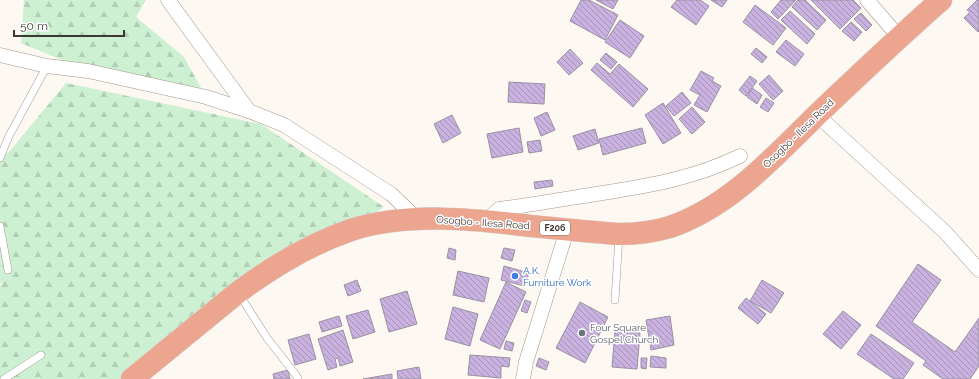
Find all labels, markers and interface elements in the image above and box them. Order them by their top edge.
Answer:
scale bar [14,12,124,38]
text: 50 m [20,19,48,33]
street label: Osogbo - Ilesa Road [761,97,836,170]
street label: Osogbo - Ilesa Road [436,214,530,231]
road number: F206 [540,221,570,235]
place label: A.K. Furniture Work [523,265,592,288]
marker: A.K. Furniture Work [510,271,520,281]
place label: Four Square Gospel Church [590,322,658,345]
marker: Four Square Gospel Church [577,328,587,338]

